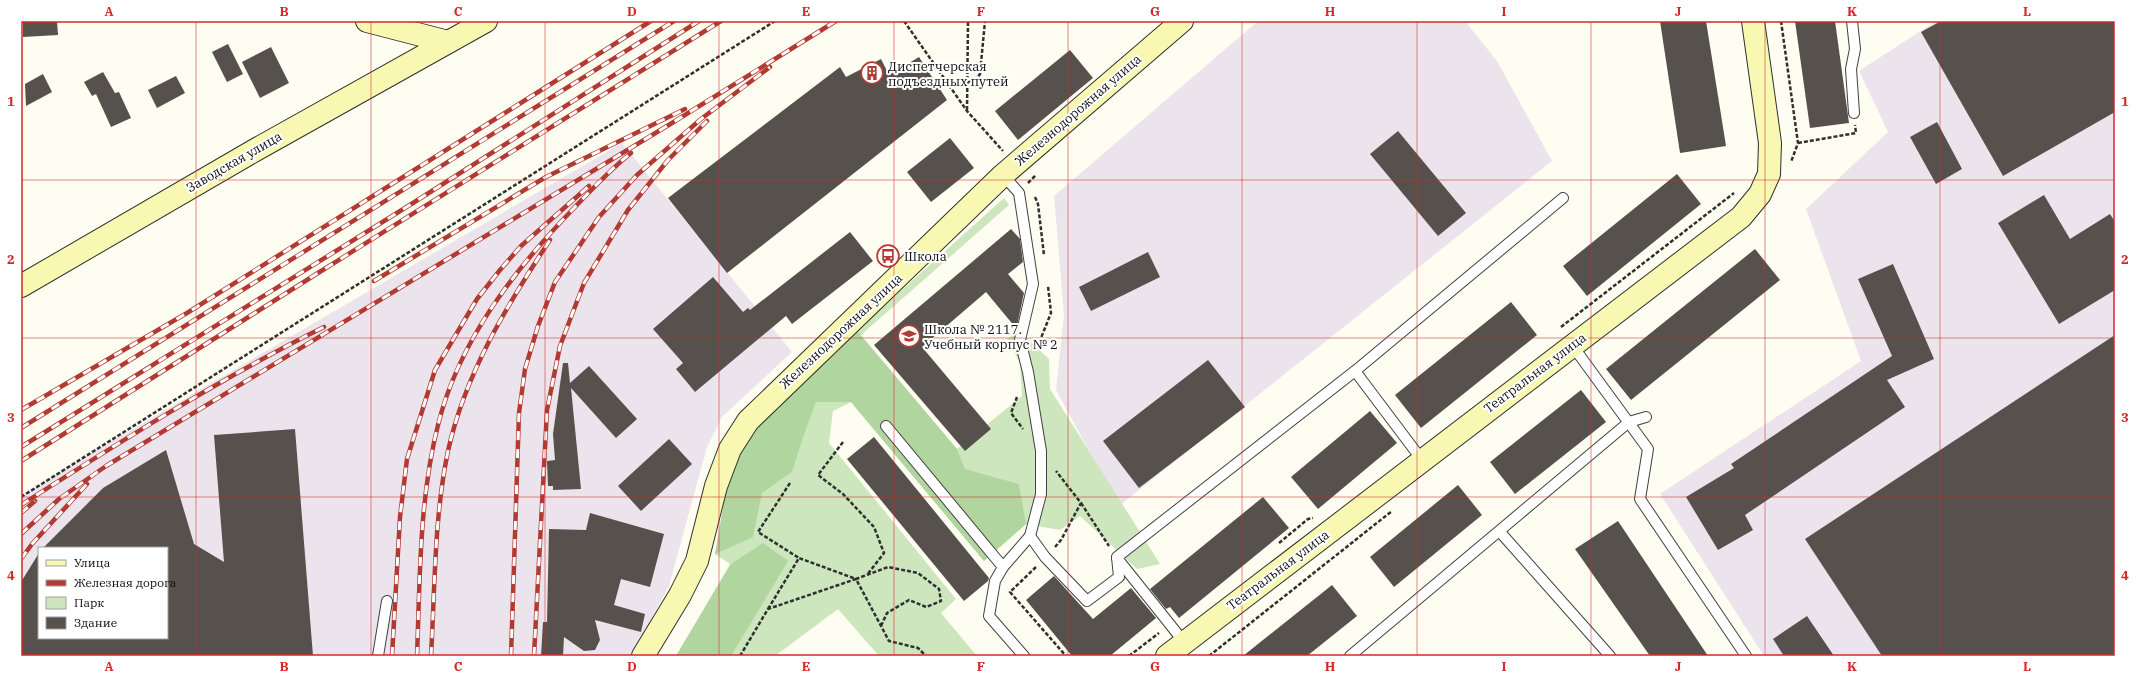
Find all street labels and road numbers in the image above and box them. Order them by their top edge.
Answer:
street label: Железнодорожная улица [1011,50,1145,170]
street label: Заводская улица [183,128,285,196]
street label: Железнодорожная улица [776,270,906,392]
street label: Театральная улица [1480,329,1590,417]
street label: Театральная улица [1223,526,1333,614]

